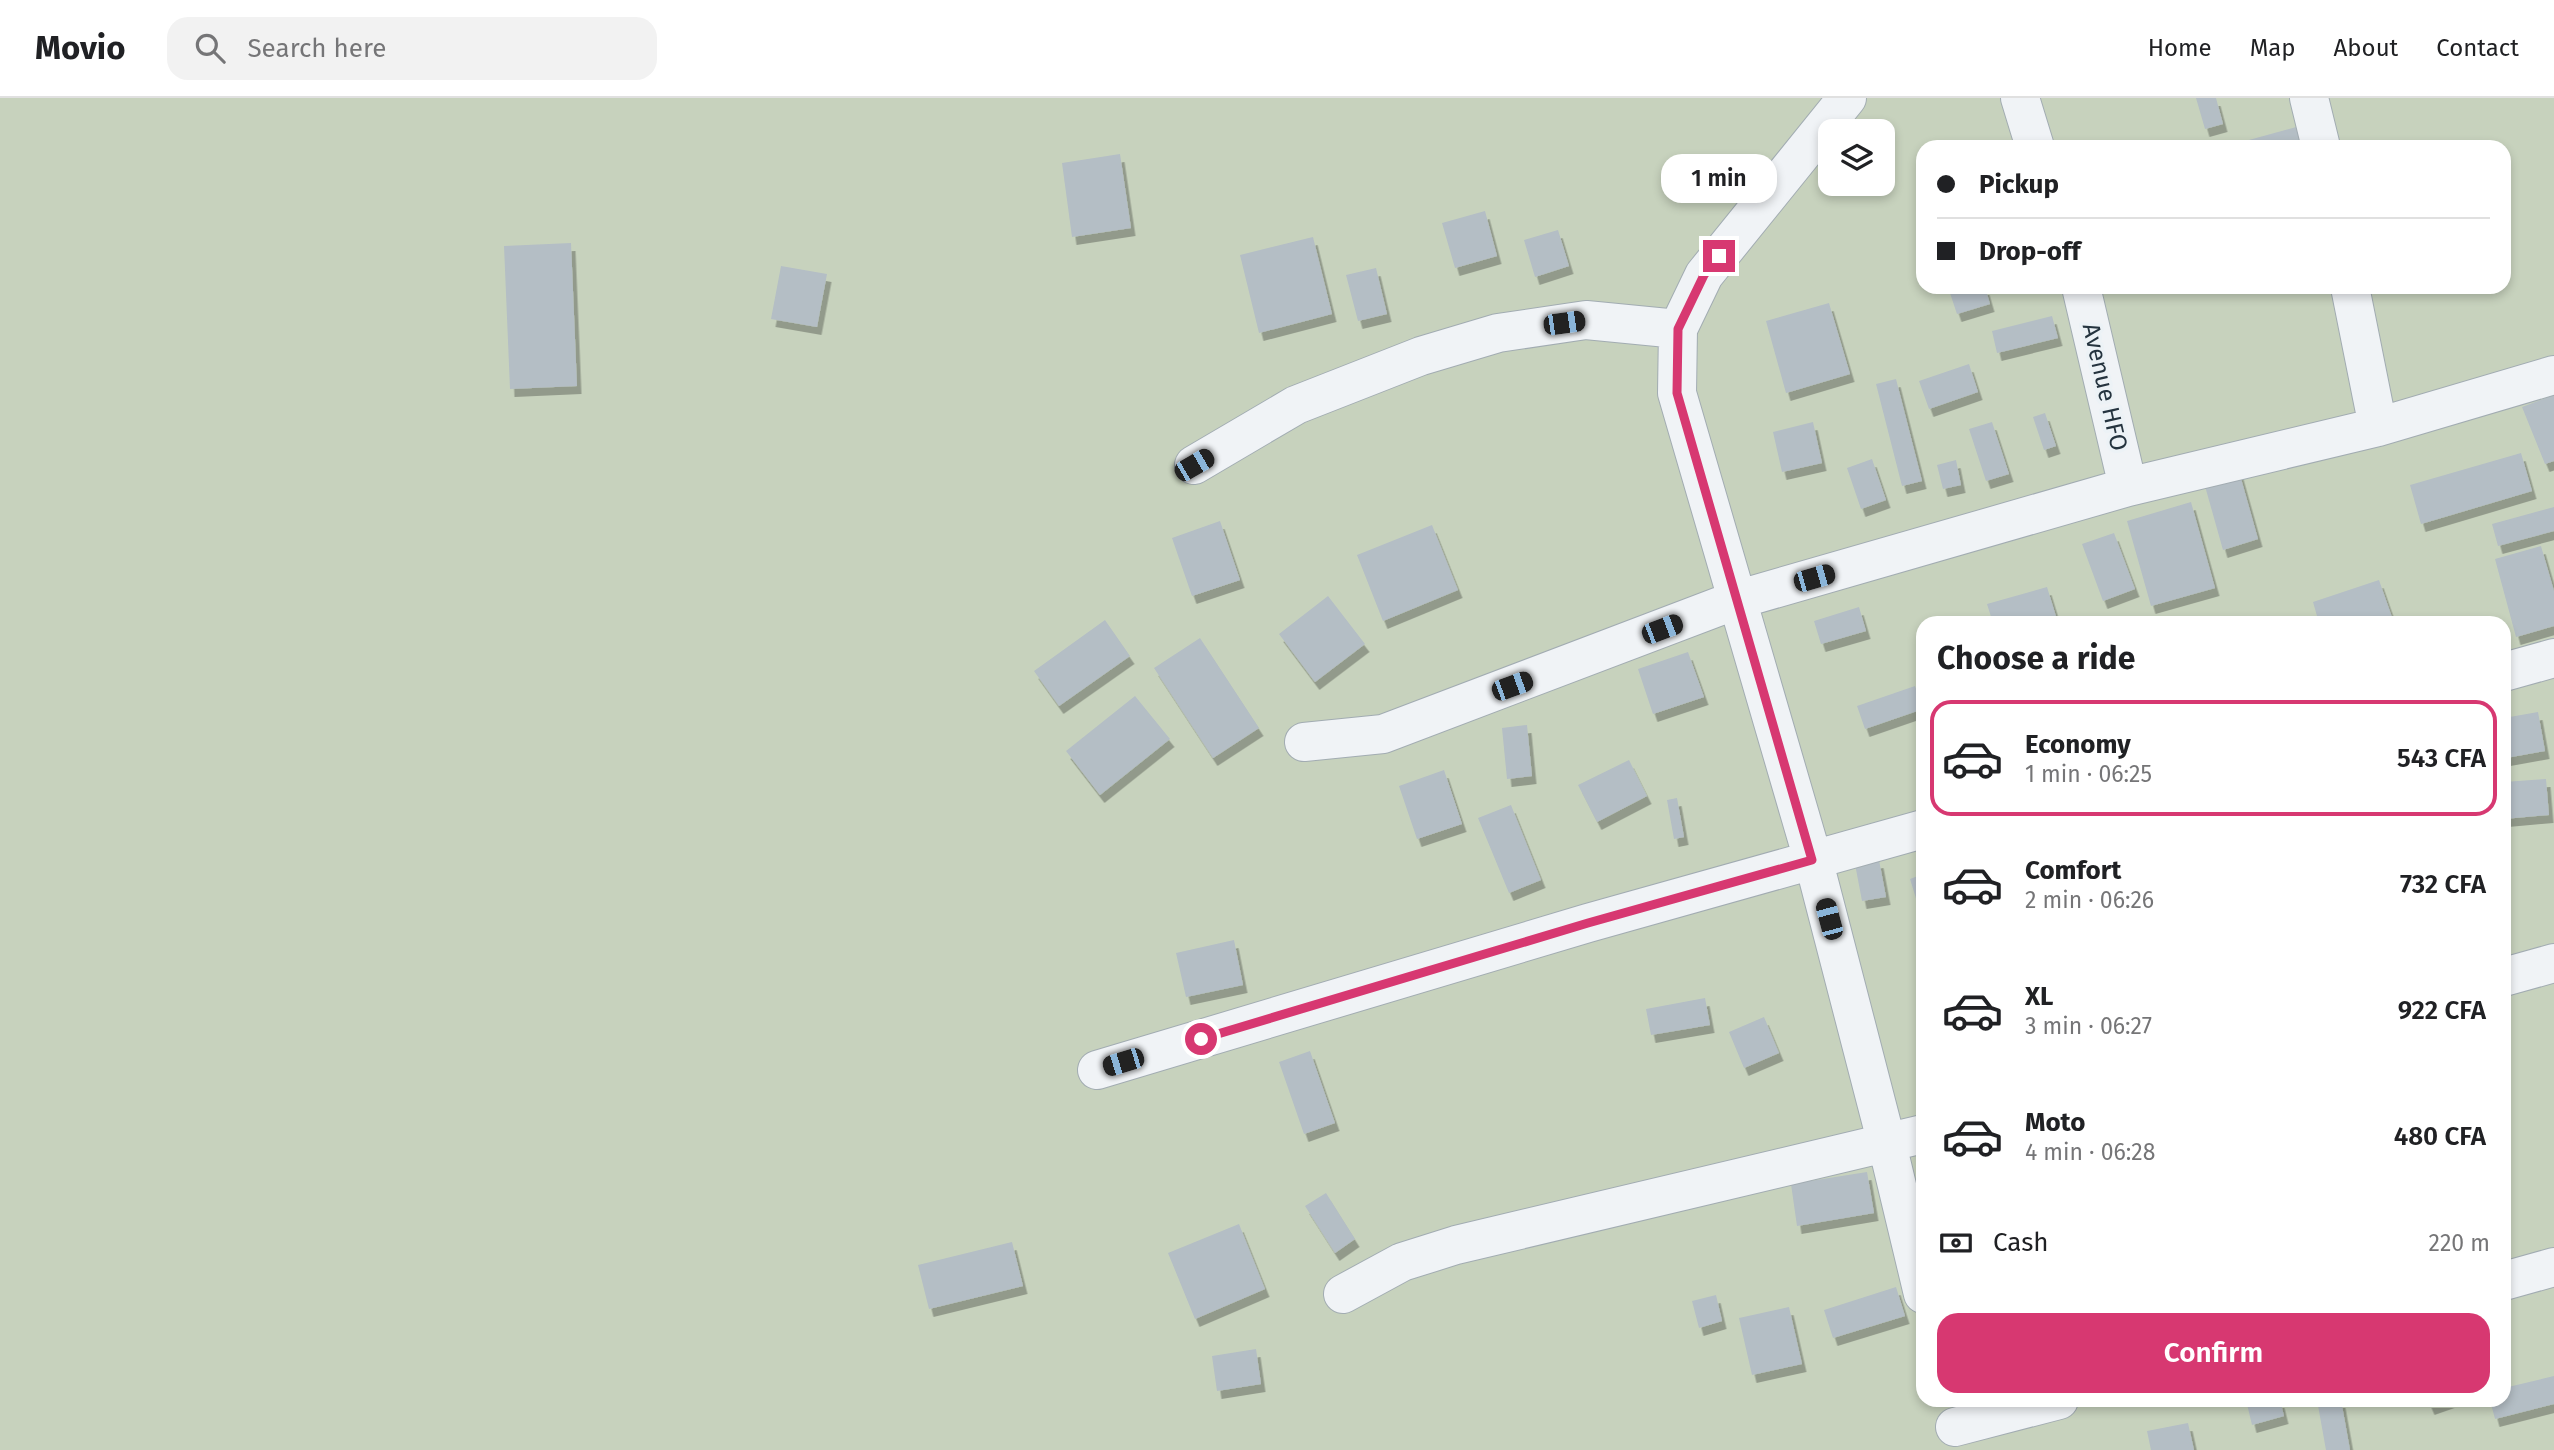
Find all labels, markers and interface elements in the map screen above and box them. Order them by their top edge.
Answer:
search box [167,17,657,80]
text: Movio [35,28,125,68]
icon: search [191,29,229,67]
text: Search here [247,33,386,64]
text: Home [2148,34,2212,62]
text: Map [2250,34,2296,62]
text: About [2334,34,2398,62]
text: Contact [2436,34,2519,62]
map controls [1818,119,1895,196]
button: layers [1818,119,1895,196]
callout: 1 min [1661,155,1777,204]
text: 1 min [1691,164,1747,192]
text: Pickup [1979,169,2059,200]
text: Drop-off [1979,236,2081,267]
route end [1703,240,1735,272]
car [1542,310,1587,336]
street label: Avenue HFO [2077,320,2133,454]
car [1171,445,1218,485]
car [1791,562,1838,594]
car [1639,612,1686,646]
text: Choose a ride [1937,639,2135,677]
car [1489,669,1536,703]
icon: car [1941,727,2004,790]
text: Economy [2025,729,2131,760]
text: 543 CFA [2397,743,2486,774]
text: 1 min · 06:25 [2025,760,2152,788]
icon: car [1941,853,2004,916]
text: Comfort [2025,855,2121,886]
text: 732 CFA [2400,869,2486,900]
text: 2 min · 06:26 [2025,886,2154,914]
car [1814,896,1845,942]
icon: car [1941,979,2004,1042]
text: XL [2025,981,2053,1012]
text: 922 CFA [2398,995,2486,1026]
text: 3 min · 06:27 [2025,1012,2152,1040]
route start [1185,1023,1217,1055]
car [1100,1046,1147,1078]
icon: car [1941,1105,2004,1168]
text: Moto [2025,1107,2085,1138]
text: 480 CFA [2394,1121,2486,1152]
text: 4 min · 06:28 [2025,1138,2155,1166]
icon: cash [1937,1224,1975,1262]
text: Cash [1993,1227,2049,1258]
text: 220 m [2429,1229,2490,1257]
button: Confirm [1937,1313,2490,1393]

